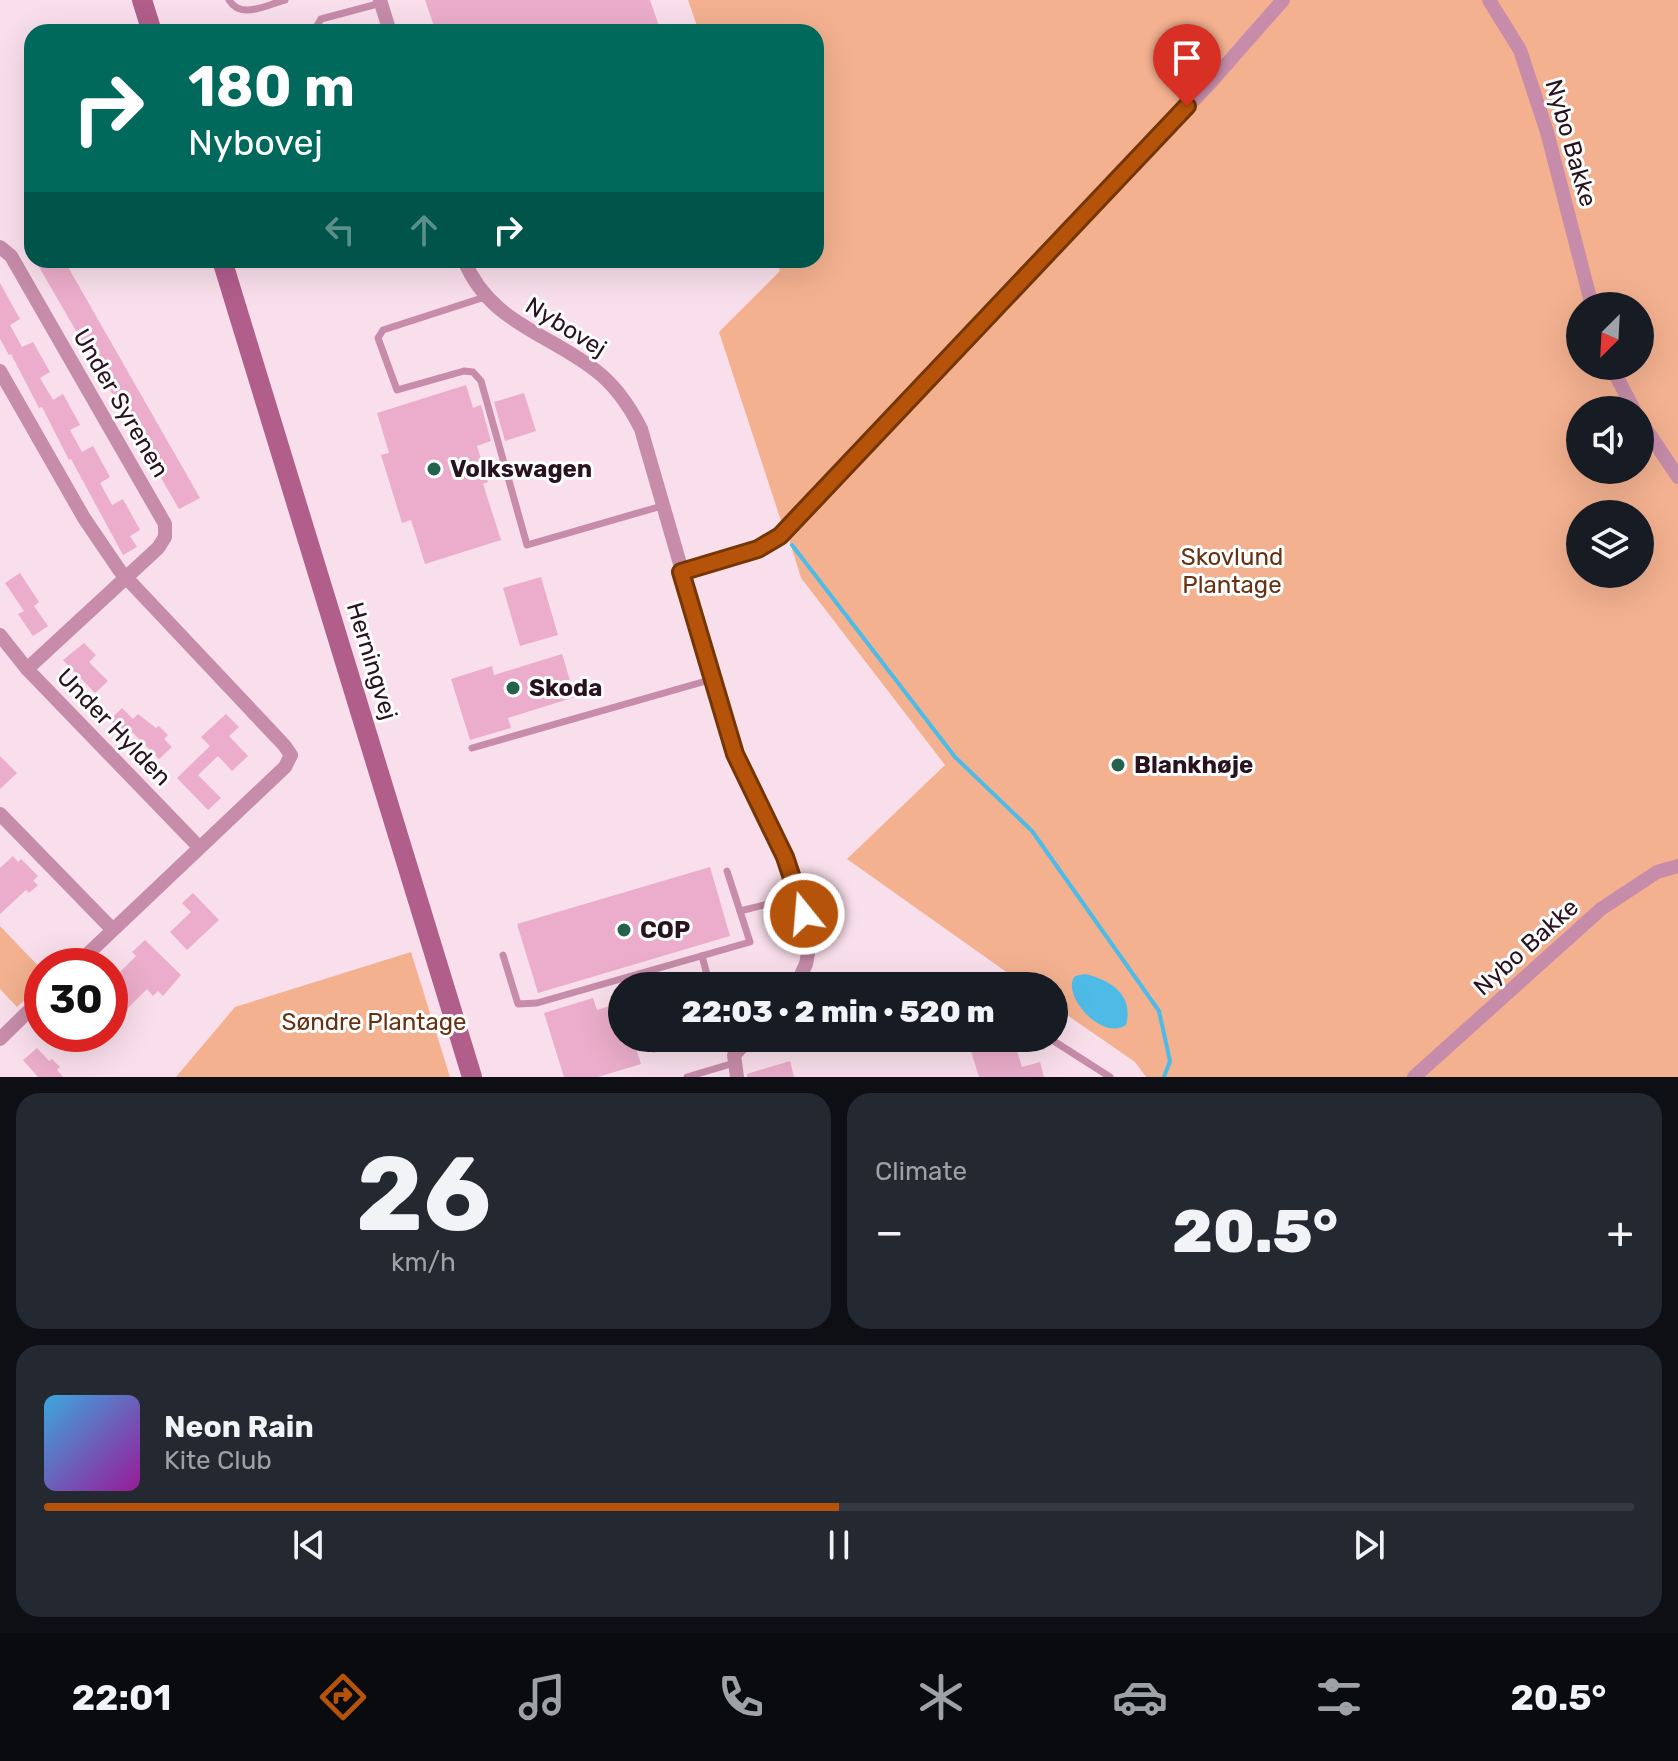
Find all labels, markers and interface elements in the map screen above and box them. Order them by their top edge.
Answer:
pin [1153,24,1221,106]
icon: arrive [1165,36,1209,80]
text: 180 m [188,54,355,120]
icon: right [56,56,160,160]
street label: Nybo Bakke [1540,76,1602,210]
text: Nybovej [188,121,323,164]
icon: left [318,208,362,252]
icon: ahead [402,208,446,252]
icon: right [486,208,530,252]
street label: Nybovej [520,291,612,363]
north arrow [1566,292,1654,380]
map controls [1566,292,1654,588]
street label: Under Syrenen [67,324,175,482]
button: sound [1566,396,1654,484]
place label: Volkswagen [450,455,592,483]
marker: Volkswagen [425,460,443,478]
button: layers [1566,500,1654,588]
park label: Skovlund Plantage [1181,543,1283,599]
street label: Herningvej [341,599,403,723]
street label: Under Hylden [51,663,177,791]
place label: Skoda [529,674,602,702]
marker: Skoda [504,679,522,697]
place label: Blankhøje [1134,751,1253,779]
marker: Blankhøje [1109,756,1127,774]
position arrow [762,872,846,956]
street label: Nybo Bakke [1468,893,1584,1001]
place label: COP [640,916,690,944]
marker: COP [615,921,633,939]
speed limit sign: 30 [24,948,128,1052]
text: 22:03 · 2 min · 520 m [681,994,995,1030]
park label: Søndre Plantage [282,1008,467,1036]
text: 26 [356,1133,491,1256]
text: Climate [875,1156,967,1187]
text: 20.5° [1172,1196,1338,1267]
text: − [875,1206,904,1258]
text: + [1607,1206,1634,1258]
text: km/h [391,1247,456,1278]
text: Neon Rain [164,1409,314,1445]
text: Kite Club [164,1445,272,1476]
icon: previous [287,1523,331,1567]
icon: pause [817,1523,861,1567]
icon: next [1347,1523,1391,1567]
icon: directions [315,1669,371,1725]
icon: music [514,1669,570,1725]
icon: phone [713,1669,769,1725]
icon: climate [913,1669,969,1725]
icon: car [1112,1669,1168,1725]
icon: filters [1311,1669,1367,1725]
text: 22:01 [72,1676,171,1719]
text: 20.5° [1510,1676,1606,1719]

